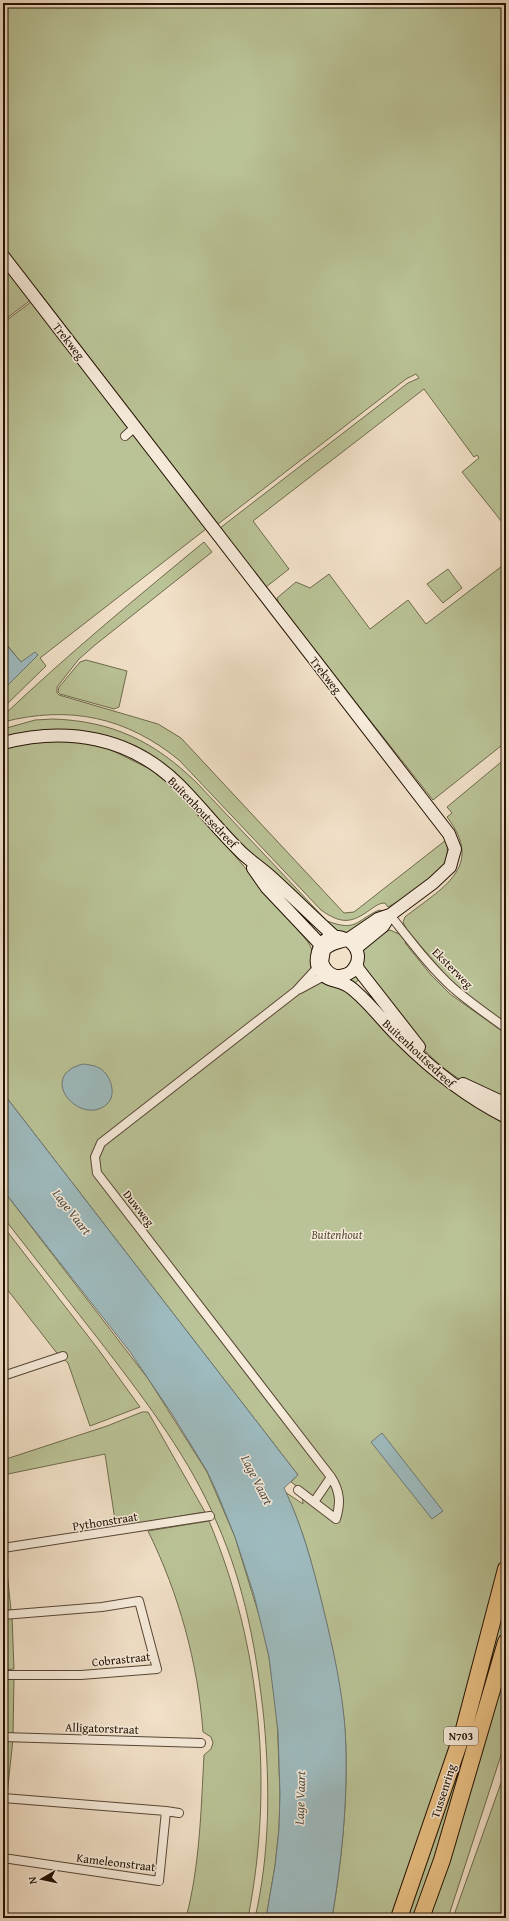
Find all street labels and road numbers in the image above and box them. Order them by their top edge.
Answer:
street label: Trekweg [49,319,89,363]
street label: Trekweg [306,653,346,697]
street label: Buitenhoutsedreef [164,772,242,852]
street label: Eksterweg [429,944,477,992]
street label: Buitenhoutsedreef [379,1015,460,1092]
street label: Duwweg [119,1186,159,1230]
street label: Pythonstraat [71,1507,140,1535]
street label: Cobrastraat [91,1647,152,1671]
street label: Alligatorstraat [65,1718,140,1738]
road number: N703 [444,1727,478,1745]
street label: Tussenring [426,1762,460,1820]
street label: Kameleonstraat [76,1849,157,1875]

